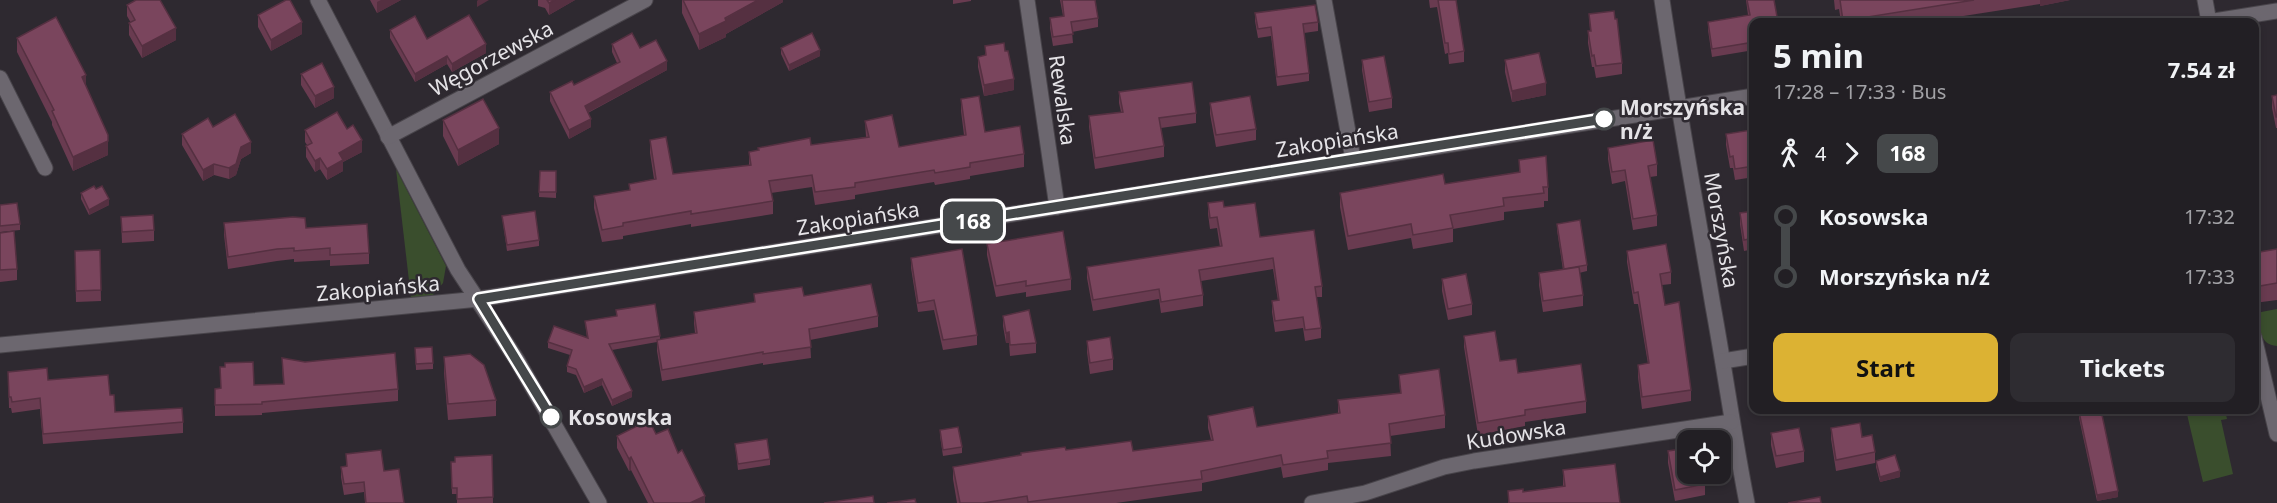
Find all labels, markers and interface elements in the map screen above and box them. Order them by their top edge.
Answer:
street label: Węgorzewska [424,14,558,102]
text: 5 min [1773,33,1864,78]
street label: Rewalska [1043,53,1083,147]
text: 7.54 zł [2168,54,2235,84]
text: 17:28 – 17:33 · Bus [1773,78,1946,105]
place label: Morszyńska n/ż [1620,93,1745,145]
marker: Morszyńska n/ż [1593,108,1615,130]
street label: Zakopiańska [1274,116,1400,164]
icon: walk [1773,137,1806,170]
icon: forward [1835,137,1868,170]
text: 168 [1889,139,1926,167]
text: 4 [1815,140,1826,167]
street label: Morszyńska [1698,170,1746,290]
street label: Zakopiańska [795,194,921,242]
text: Kosowska [1819,201,1928,231]
line badge: 168 [938,202,1008,240]
text: 17:32 [2184,203,2235,230]
text: 168 [955,207,991,235]
text: Morszyńska n/ż [1819,261,1990,291]
text: 17:33 [2184,263,2235,290]
street label: Zakopiańska [315,269,441,307]
button: Start [1773,333,1998,402]
button: Tickets [2010,333,2235,402]
place label: Kosowska [568,403,672,431]
marker: Kosowska [540,406,562,428]
street label: Kudowska [1464,412,1568,456]
map controls [1677,430,1731,484]
button: locate [1677,430,1731,484]

